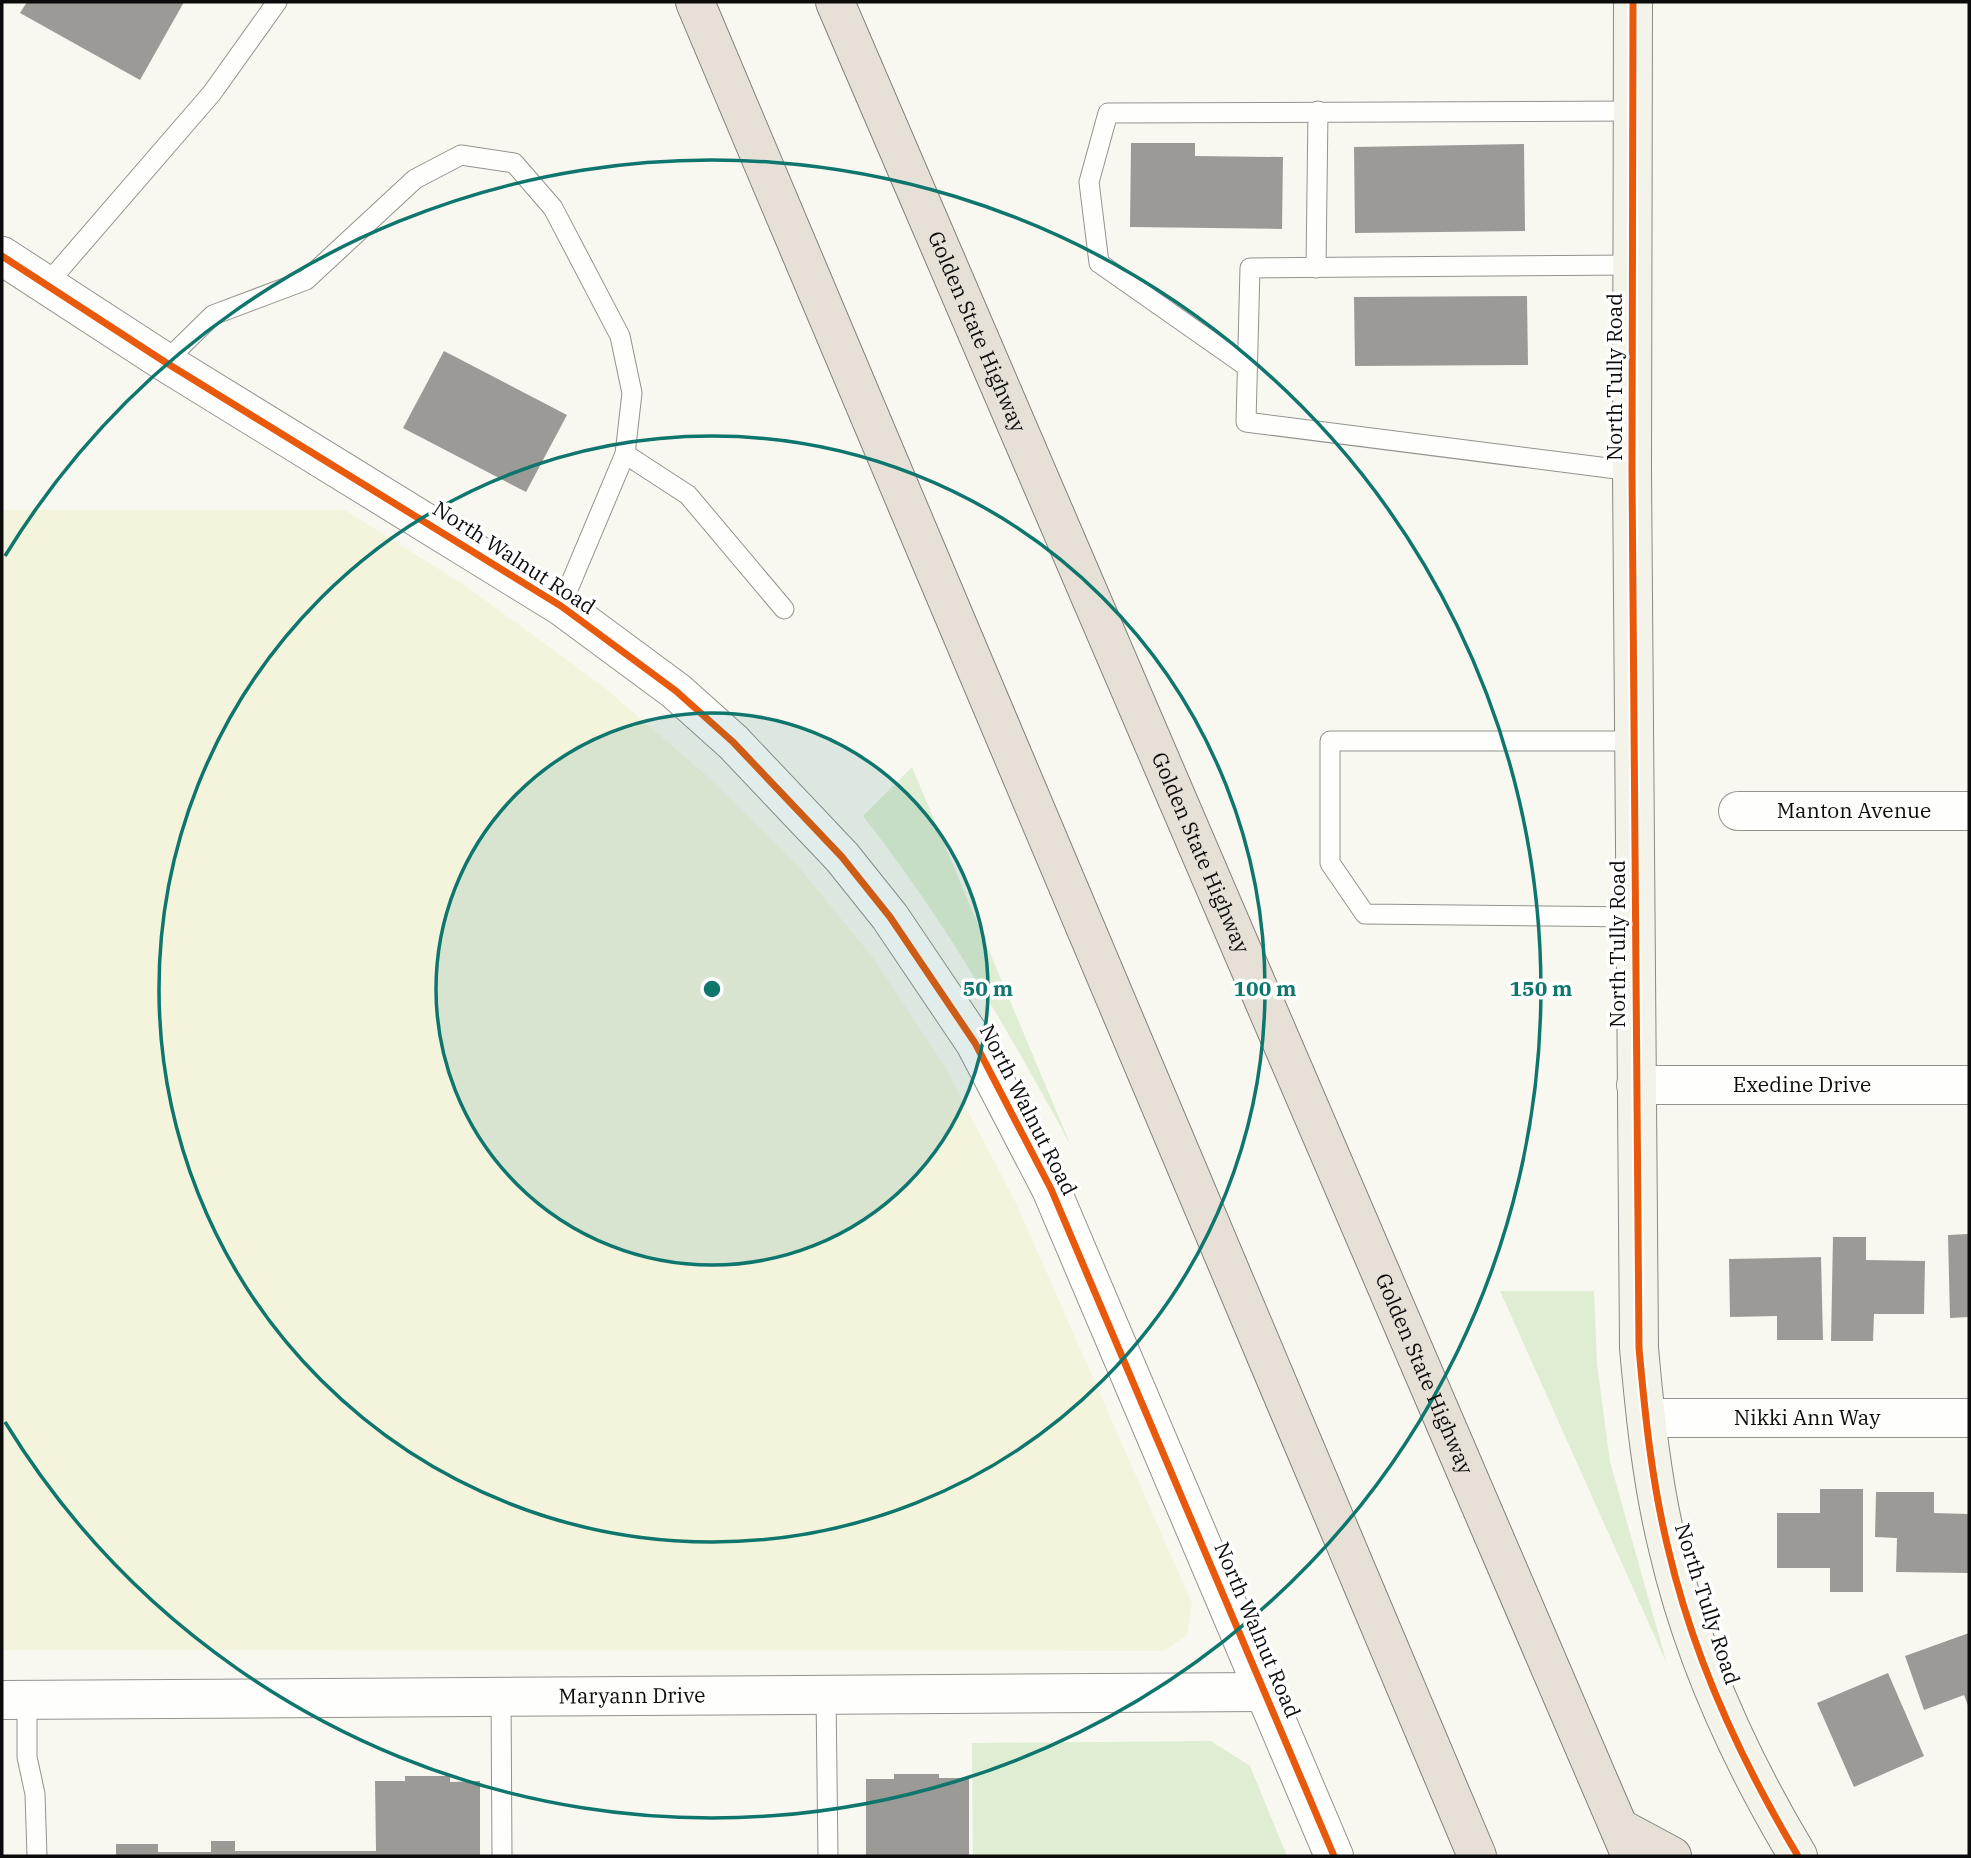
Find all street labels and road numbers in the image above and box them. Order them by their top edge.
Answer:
street label: Golden State Highway [922,227,1033,437]
street label: North Tully Road [1600,293,1628,461]
street label: North Walnut Road [428,494,601,620]
street label: Golden State Highway [1146,748,1257,958]
street label: Manton Avenue [1777,796,1931,824]
street label: North Tully Road [1603,860,1631,1028]
street label: North Walnut Road [974,1019,1084,1200]
street label: Exedine Drive [1733,1070,1871,1098]
street label: Golden State Highway [1369,1269,1481,1479]
street label: Nikki Ann Way [1734,1403,1881,1431]
street label: North Tully Road [1669,1519,1747,1688]
street label: North Walnut Road [1208,1537,1308,1722]
street label: Maryann Drive [558,1681,706,1709]

